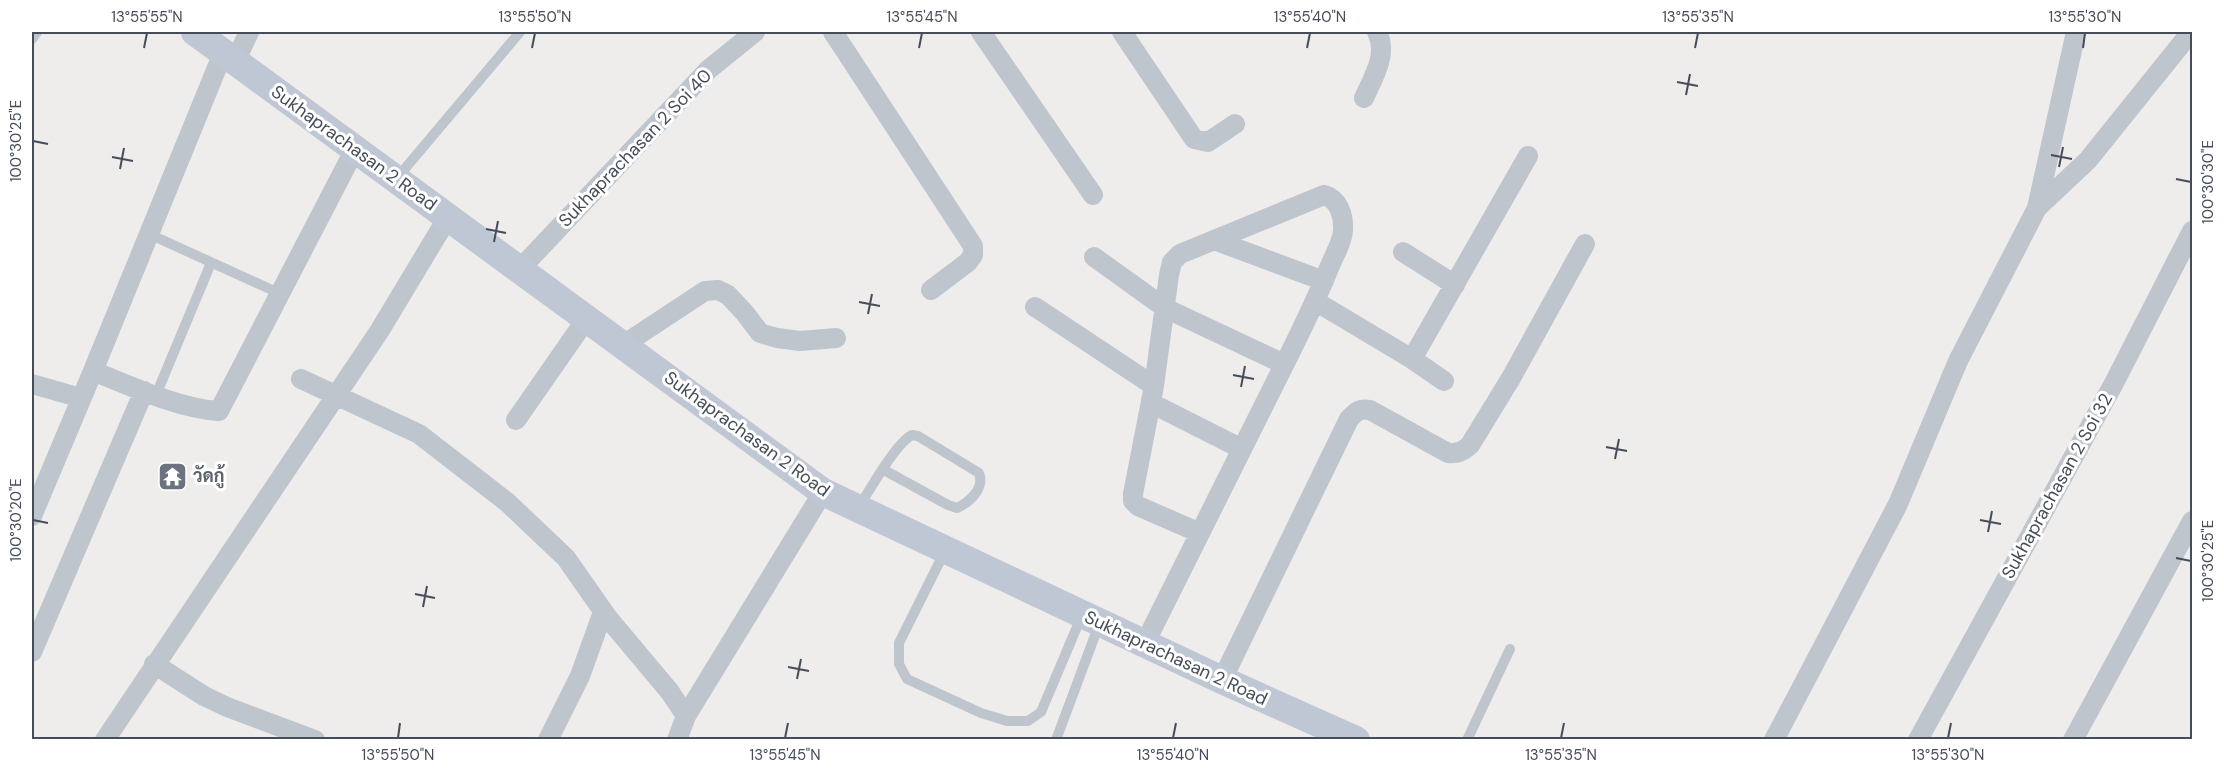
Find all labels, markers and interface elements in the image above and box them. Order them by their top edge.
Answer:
text: 13°55'55"N [111,7,183,27]
text: 13°55'50"N [499,7,571,27]
text: 13°55'45"N [886,7,958,27]
text: 13°55'40"N [1274,7,1346,27]
text: 13°55'35"N [1662,7,1734,27]
text: 13°55'30"N [2049,7,2121,27]
street label: Sukhaprachasan 2 Soi 40 [553,64,717,232]
street label: Sukhaprachasan 2 Road [266,80,442,216]
text: 100°30'25"E [6,100,26,182]
text: 100°30'30"E [2198,140,2218,224]
street label: Sukhaprachasan 2 Road [659,366,835,502]
street label: Sukhaprachasan 2 Soi 32 [1996,389,2118,583]
temple icon: วัดกู้ [156,460,188,492]
place label: วัดกู้ [193,464,225,489]
text: 100°30'20"E [6,478,26,562]
text: 100°30'25"E [2198,520,2218,602]
street label: Sukhaprachasan 2 Road [1081,605,1271,711]
text: 13°55'50"N [362,745,434,765]
text: 13°55'45"N [749,745,821,765]
text: 13°55'40"N [1137,745,1209,765]
text: 13°55'35"N [1525,745,1597,765]
text: 13°55'30"N [1912,745,1984,765]

